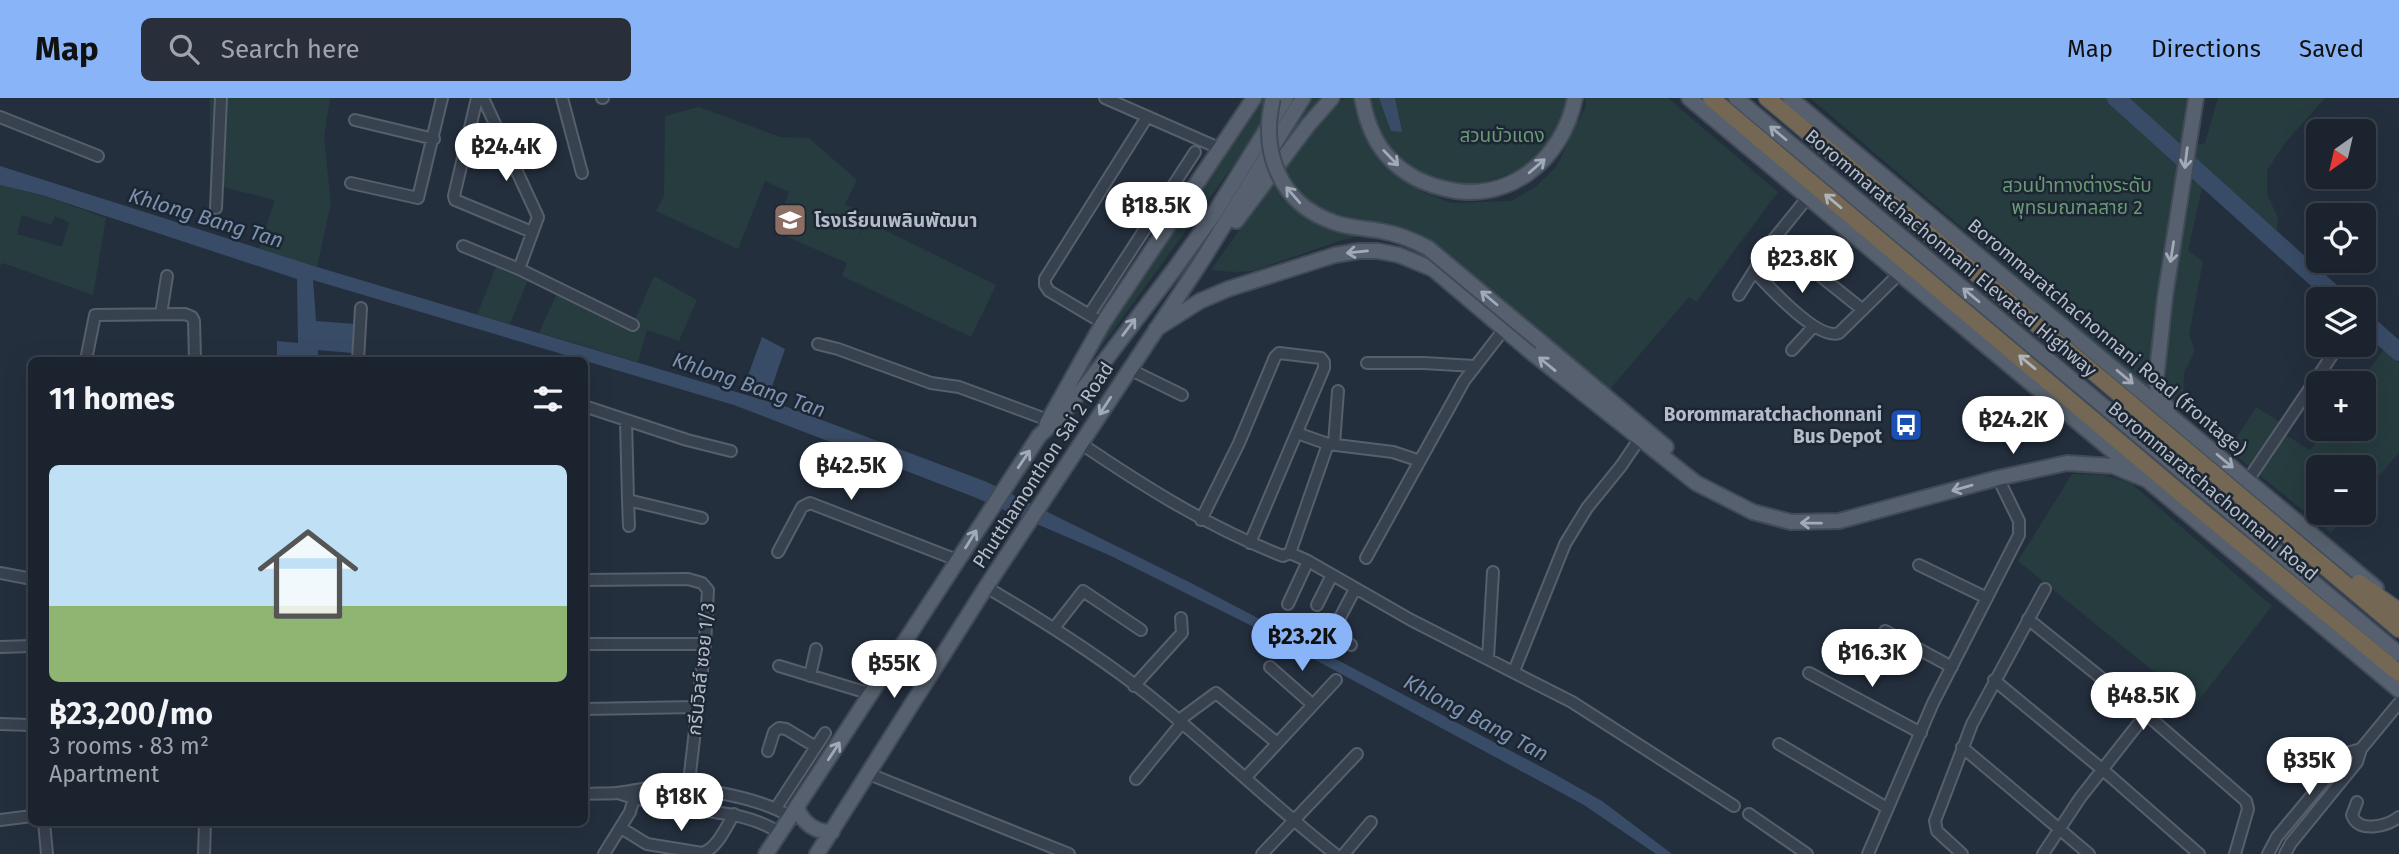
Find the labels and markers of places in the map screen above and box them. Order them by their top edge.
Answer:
pin: ฿24.4K [449,123,563,183]
pin: ฿18.5K [1099,183,1213,242]
school or university icon: โรงเรียนเพลินพัฒนา [771,201,809,239]
place label: โรงเรียนเพลินพัฒนา [814,209,978,232]
pin: ฿23.8K [1745,236,1859,295]
pin: ฿24.2K [1956,396,2070,456]
place label: Borommaratchachonnani Bus Depot [1664,403,1883,448]
bus stop icon: Borommaratchachonnani Bus Depot [1887,406,1925,444]
pin: ฿42.5K [794,442,908,502]
pin: ฿23.2K [1245,614,1359,673]
pin: ฿16.3K [1815,630,1929,689]
pin: ฿55K [853,640,935,700]
pin: ฿48.5K [2086,672,2200,732]
pin: ฿35K [2268,738,2350,797]
pin: ฿18K [640,774,722,833]

